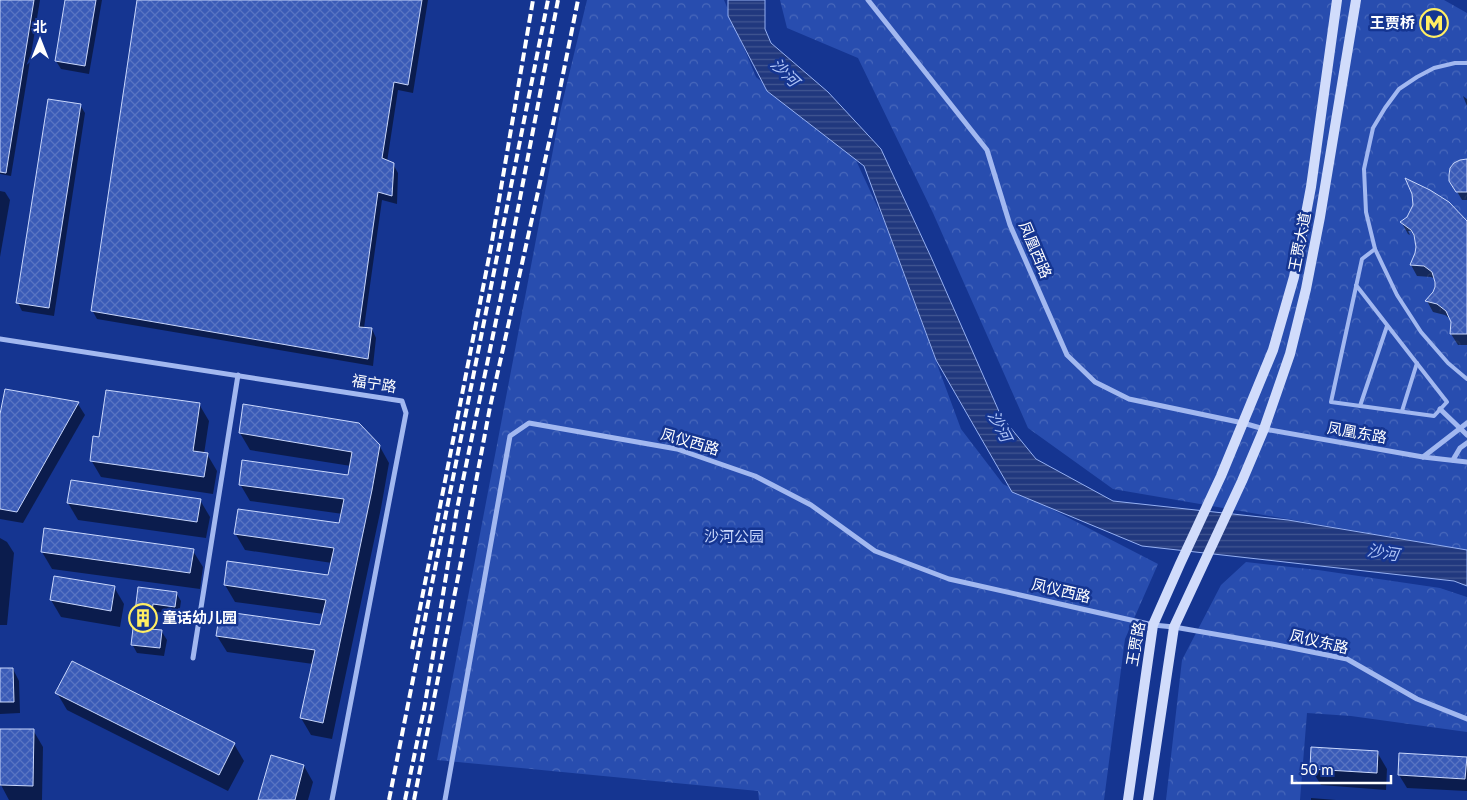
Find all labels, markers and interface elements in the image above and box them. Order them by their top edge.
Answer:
metro station icon: 王贾桥 [1419,8,1449,38]
place label: 王贾桥 [1370,13,1415,31]
north arrow [15,15,65,65]
text: 北 [33,18,47,35]
water label: 沙河 [767,54,806,92]
street label: 王贾大道 [1284,211,1314,273]
street label: 凤凰西路 [1016,218,1056,281]
street label: 福宁路 [351,371,398,395]
water label: 沙河 [985,407,1018,447]
street label: 凤凰东路 [1326,418,1388,446]
street label: 凤仪西路 [659,424,722,458]
park label: 沙河公园 [704,527,764,545]
water label: 沙河 [1366,540,1403,564]
street label: 凤仪西路 [1030,575,1092,606]
building icon: 童话幼儿园 [128,603,158,633]
place label: 童话幼儿园 [162,608,237,626]
street label: 王贾路 [1122,620,1148,668]
street label: 凤仪东路 [1288,626,1350,657]
scale bar [1292,752,1391,784]
text: 50 m [1300,760,1334,778]

